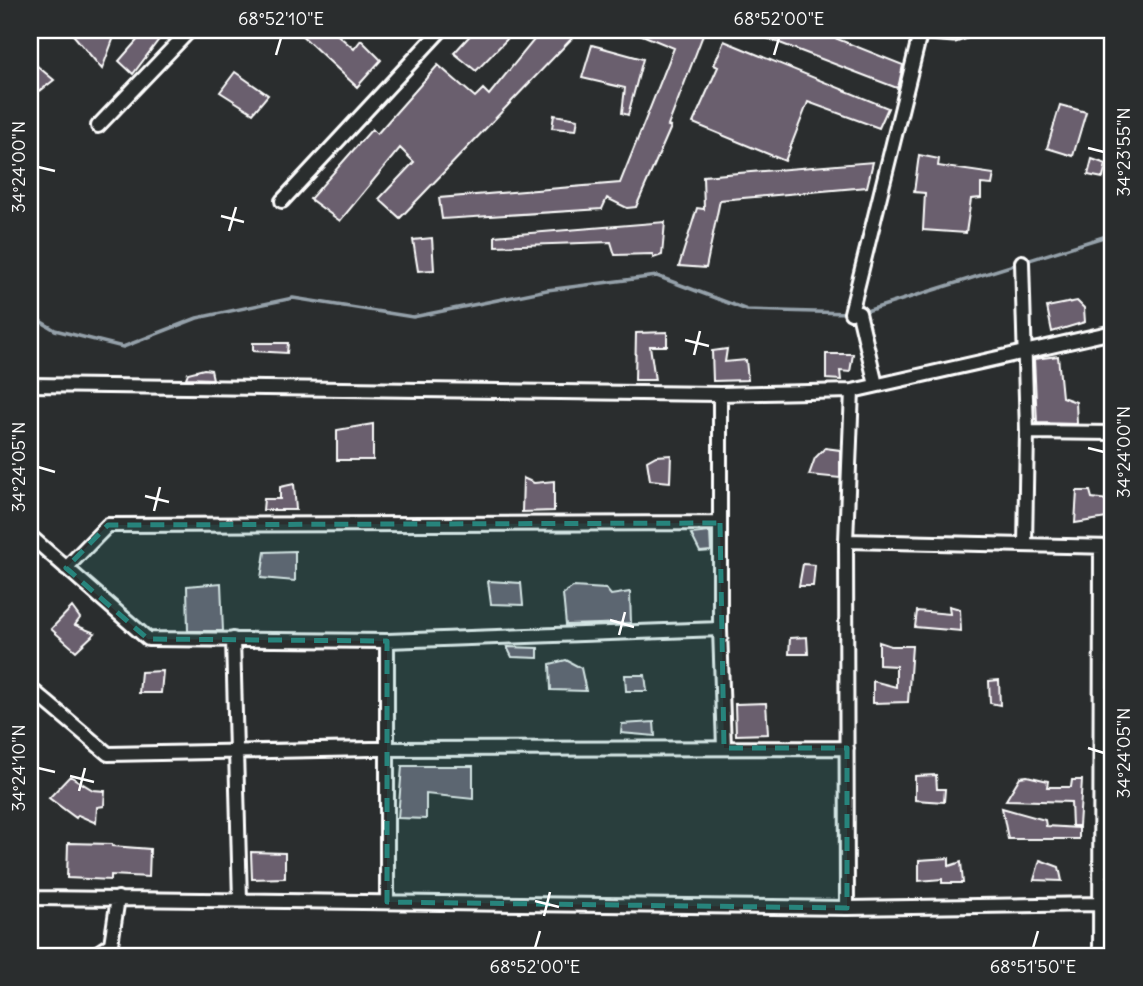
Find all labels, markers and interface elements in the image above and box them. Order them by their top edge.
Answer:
text: 68°52'10"E [238,7,324,30]
text: 68°52'00"E [734,7,824,30]
text: 34°23'55"N [1112,107,1135,197]
text: 34°24'00"N [7,121,30,213]
text: 34°24'00"N [1112,406,1135,498]
text: 34°24'05"N [7,422,30,512]
text: 34°24'05"N [1112,708,1135,798]
text: 34°24'10"N [7,724,30,812]
text: 68°52'00"E [490,955,580,978]
text: 68°51'50"E [990,955,1076,978]

